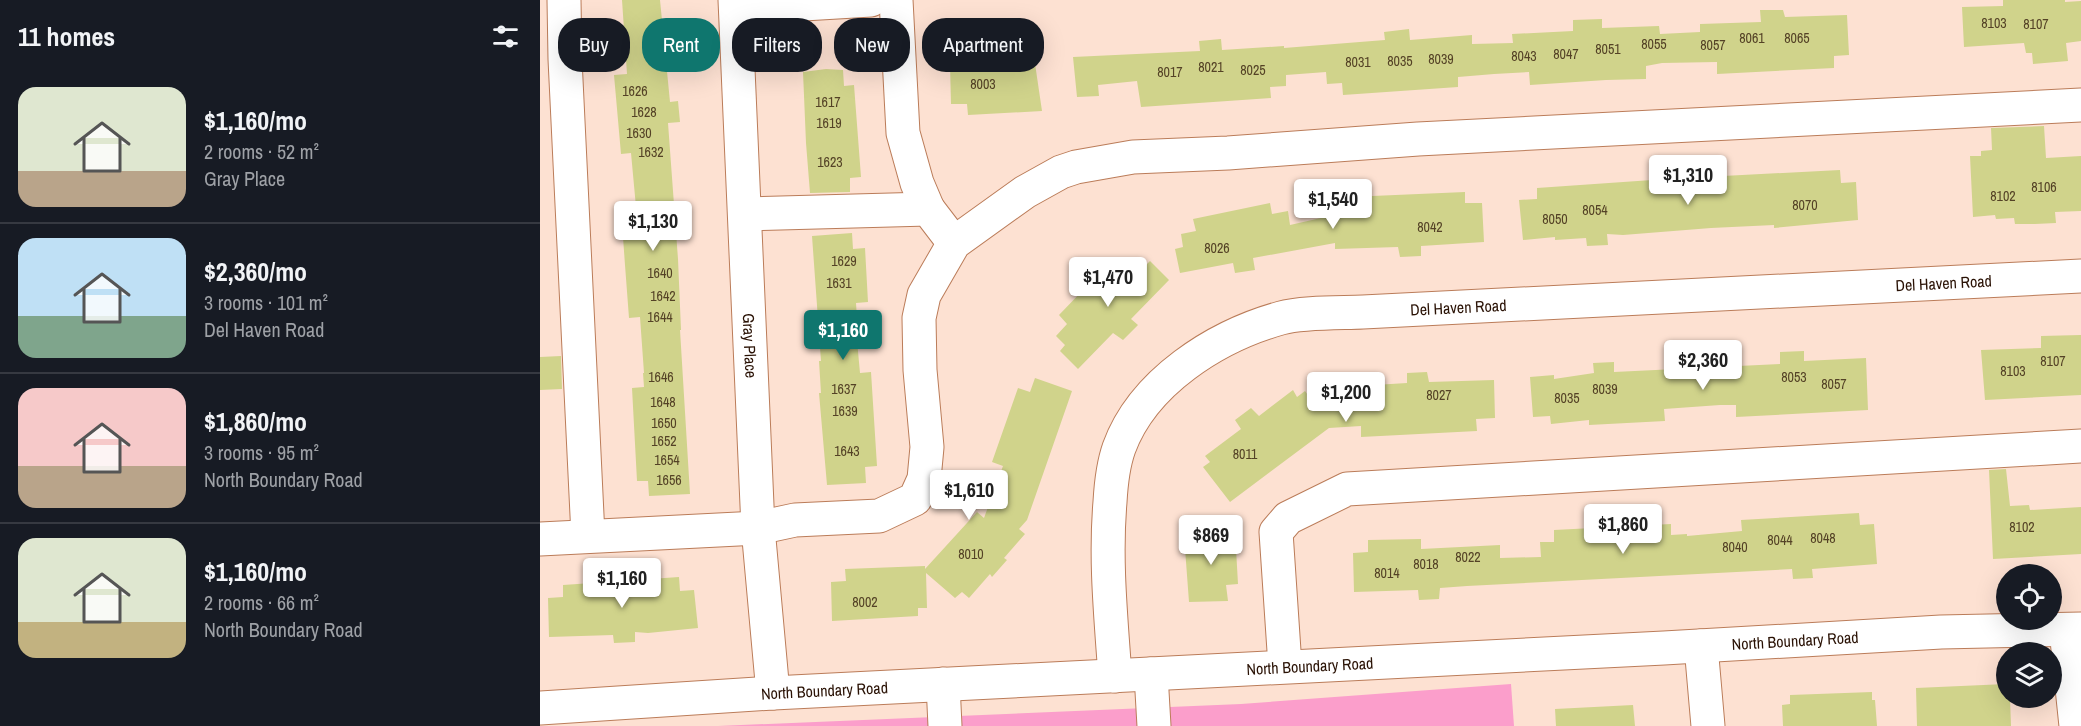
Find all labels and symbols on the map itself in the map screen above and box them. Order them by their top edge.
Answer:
house number: 8103 [1981,14,2007,32]
house number: 8107 [2023,15,2049,33]
house number: 8061 [1739,29,1765,47]
house number: 8065 [1784,29,1810,47]
house number: 8055 [1641,35,1667,53]
house number: 8057 [1700,36,1726,54]
house number: 8051 [1595,40,1621,58]
house number: 8047 [1553,45,1579,63]
house number: 8043 [1511,47,1537,65]
house number: 8039 [1428,50,1454,68]
house number: 8035 [1387,52,1413,70]
house number: 8031 [1345,53,1371,71]
house number: 8021 [1198,58,1224,76]
house number: 8025 [1240,61,1266,79]
house number: 8017 [1157,63,1183,81]
house number: 8003 [970,75,996,93]
house number: 1626 [622,82,648,100]
house number: 1617 [815,93,841,111]
house number: 1628 [631,103,657,121]
house number: 1619 [816,114,842,132]
house number: 1630 [626,124,652,142]
house number: 1632 [638,143,664,161]
house number: 1623 [817,153,843,171]
pin: $1,310 [1639,155,1737,206]
house number: 8106 [2031,178,2057,196]
pin: $1,540 [1284,179,1382,230]
house number: 8102 [1990,187,2016,205]
house number: 8070 [1792,196,1818,214]
pin: $1,130 [604,201,702,252]
house number: 8054 [1582,201,1608,219]
house number: 8050 [1542,210,1568,228]
house number: 8042 [1417,218,1443,236]
house number: 8026 [1204,239,1230,257]
house number: 1629 [831,252,857,270]
pin: $1,470 [1059,257,1157,308]
house number: 1640 [647,264,673,282]
street label: Del Haven Road [1895,269,1992,296]
house number: 1631 [826,274,852,292]
house number: 1642 [650,287,676,305]
street label: Del Haven Road [1410,294,1507,321]
house number: 1644 [647,308,673,326]
pin: $1,160 [794,310,892,361]
street label: Gray Place [738,313,762,379]
pin: $2,360 [1654,340,1752,391]
house number: 8107 [2040,352,2066,370]
house number: 8103 [2000,362,2026,380]
house number: 1646 [648,368,674,386]
house number: 8053 [1781,368,1807,386]
pin: $1,200 [1297,372,1395,423]
house number: 8057 [1821,375,1847,393]
house number: 1637 [831,380,857,398]
house number: 8039 [1592,380,1618,398]
house number: 8027 [1426,386,1452,404]
house number: 8035 [1554,389,1580,407]
house number: 1648 [650,393,676,411]
house number: 1639 [832,402,858,420]
house number: 1650 [651,414,677,432]
house number: 1652 [651,432,677,450]
house number: 1643 [834,442,860,460]
house number: 8011 [1233,445,1258,463]
house number: 1654 [654,451,680,469]
pin: $1,610 [920,470,1018,521]
house number: 1656 [656,471,682,489]
pin: $1,860 [1574,504,1672,555]
pin: $869 [1175,515,1247,566]
house number: 8102 [2009,518,2035,536]
house number: 8048 [1810,529,1836,547]
house number: 8044 [1767,531,1793,549]
house number: 8040 [1722,538,1748,556]
house number: 8010 [958,545,984,563]
house number: 8022 [1455,548,1481,566]
house number: 8018 [1413,555,1439,573]
pin: $1,160 [573,558,671,609]
house number: 8014 [1374,564,1400,582]
house number: 8002 [852,593,878,611]
street label: North Boundary Road [1731,626,1859,655]
street label: North Boundary Road [1246,652,1374,680]
street label: North Boundary Road [760,676,888,705]

